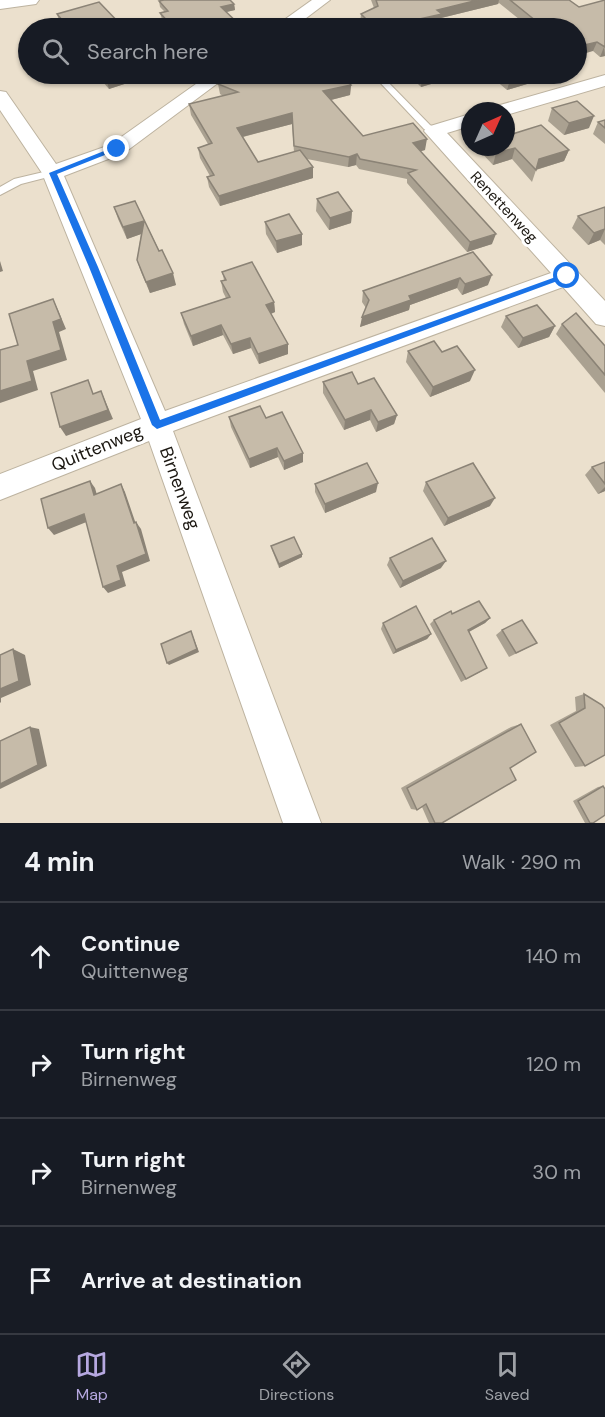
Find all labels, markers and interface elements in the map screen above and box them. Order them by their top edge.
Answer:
search box [18,18,587,84]
icon: search [39,35,72,68]
text: Search here [87,37,208,66]
north arrow [461,102,515,156]
route end [103,135,129,161]
street label: Renettenweg [466,167,542,247]
route start [553,262,579,288]
street label: Quittenweg [48,419,146,477]
street label: Birnenweg [154,443,206,533]
text: 4 min [24,845,95,879]
text: Walk · 290 m [462,849,581,875]
text: Continue [81,929,180,958]
icon: ahead [24,940,57,973]
text: 140 m [526,943,581,969]
text: Quittenweg [81,958,188,984]
text: Turn right [81,1037,186,1066]
icon: right [24,1048,57,1081]
text: 120 m [527,1051,581,1077]
text: Birnenweg [81,1066,177,1092]
text: Turn right [81,1145,186,1174]
icon: right [24,1156,57,1189]
text: 30 m [532,1159,581,1185]
text: Birnenweg [81,1174,177,1200]
icon: arrive [24,1264,57,1297]
text: Arrive at destination [81,1266,302,1295]
tab: Map [75,1348,108,1405]
tab: Directions [259,1348,334,1405]
tab: Saved [485,1348,530,1405]

